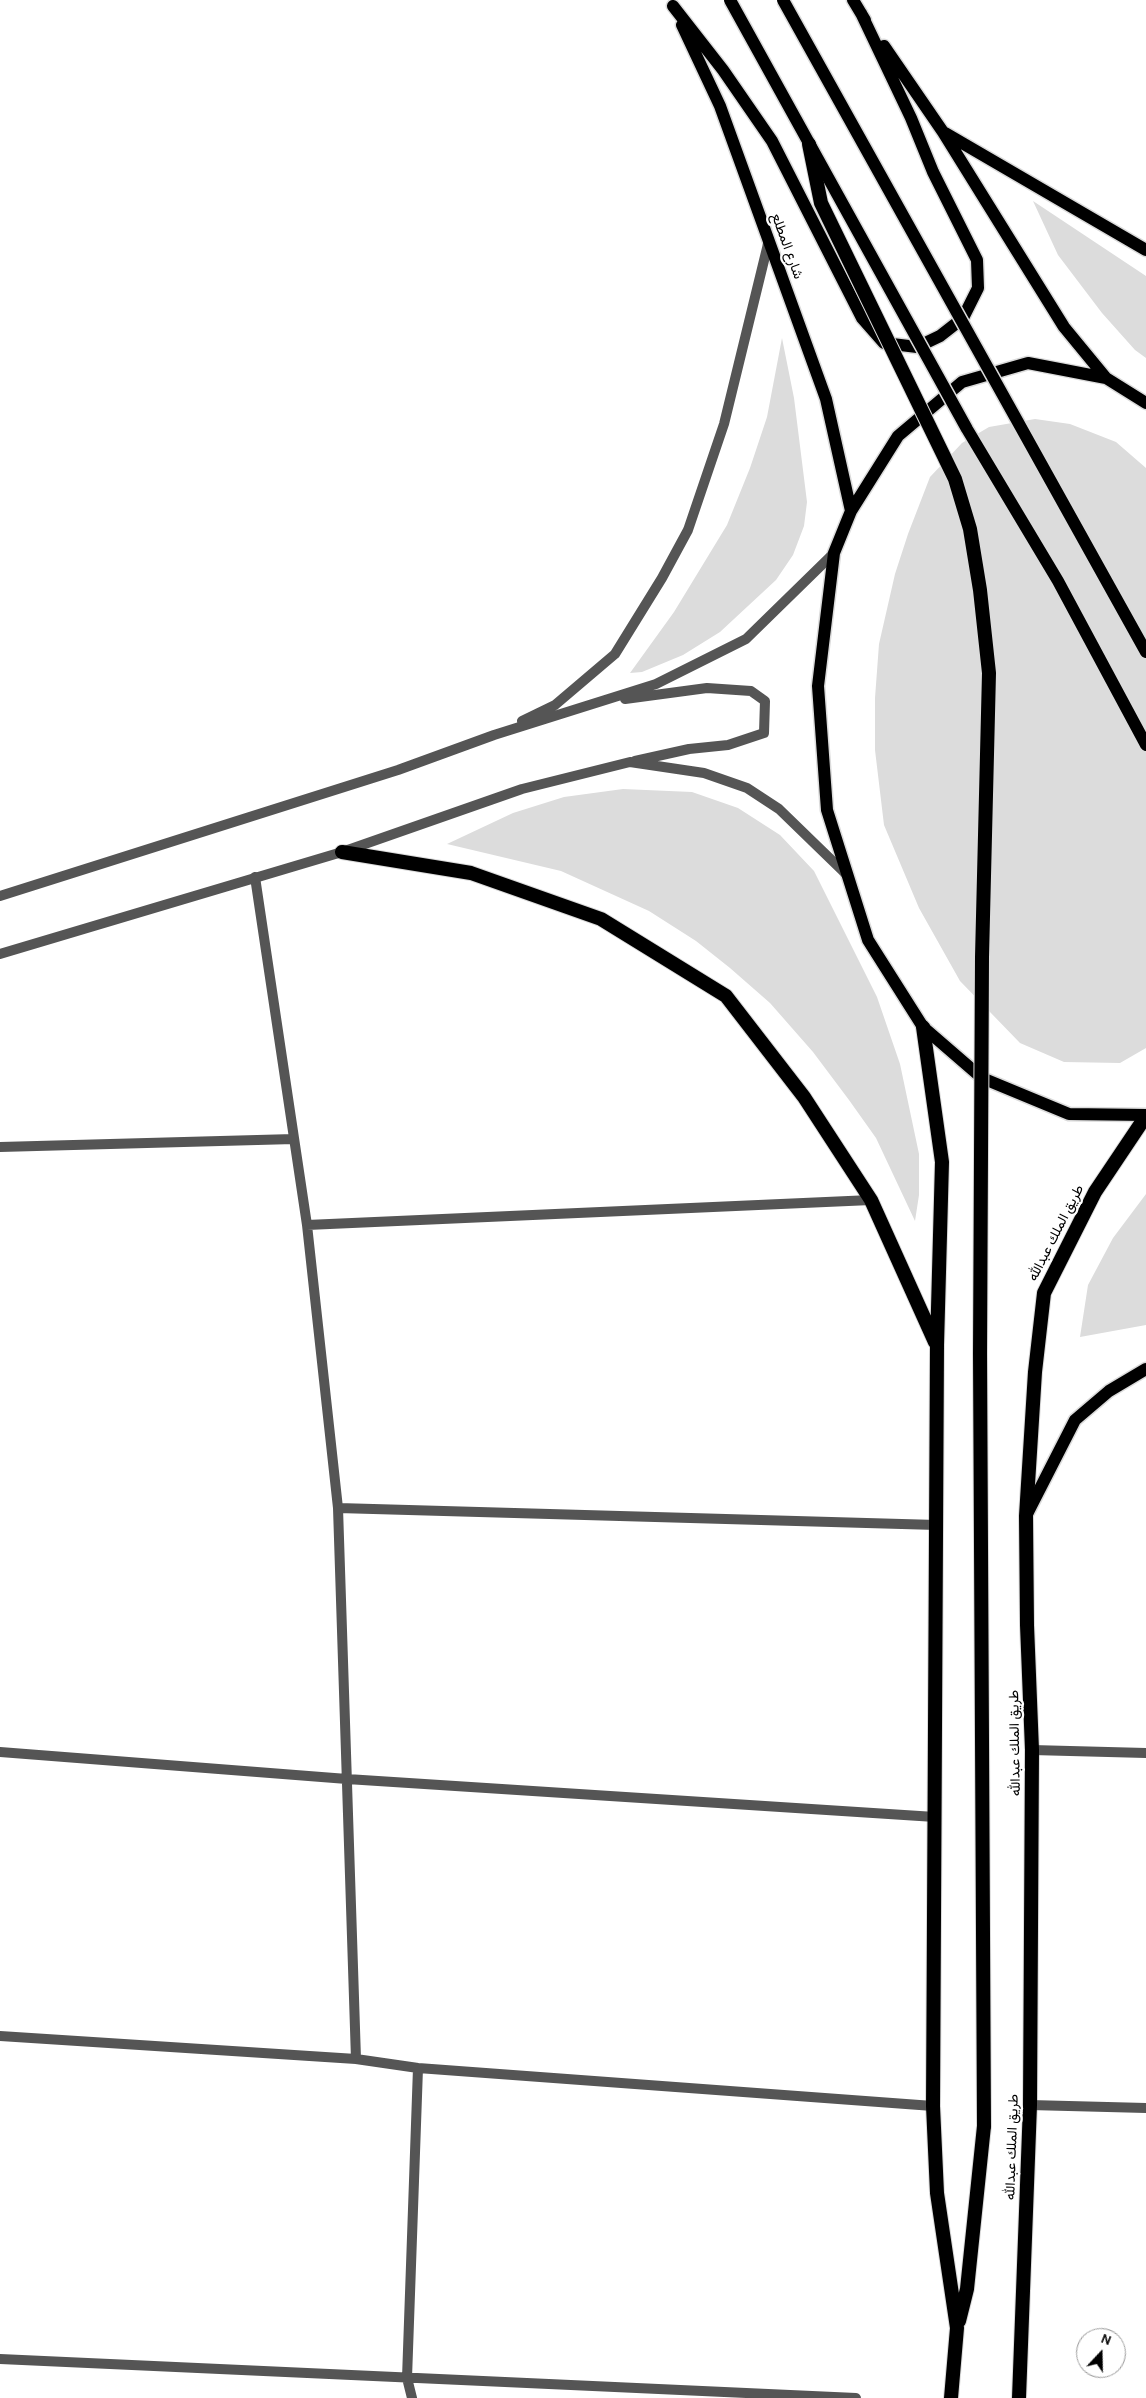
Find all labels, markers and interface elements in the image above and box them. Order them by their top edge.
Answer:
street label: شارع المطلع [767,211,807,281]
street label: طريق الملك عبدالله [1024,1182,1088,1284]
street label: طريق الملك عبدالله [1006,1690,1024,1796]
street label: طريق الملك عبدالله [1002,2094,1022,2200]
north arrow [1076,2328,1126,2378]
text: N [1098,2330,1114,2349]

